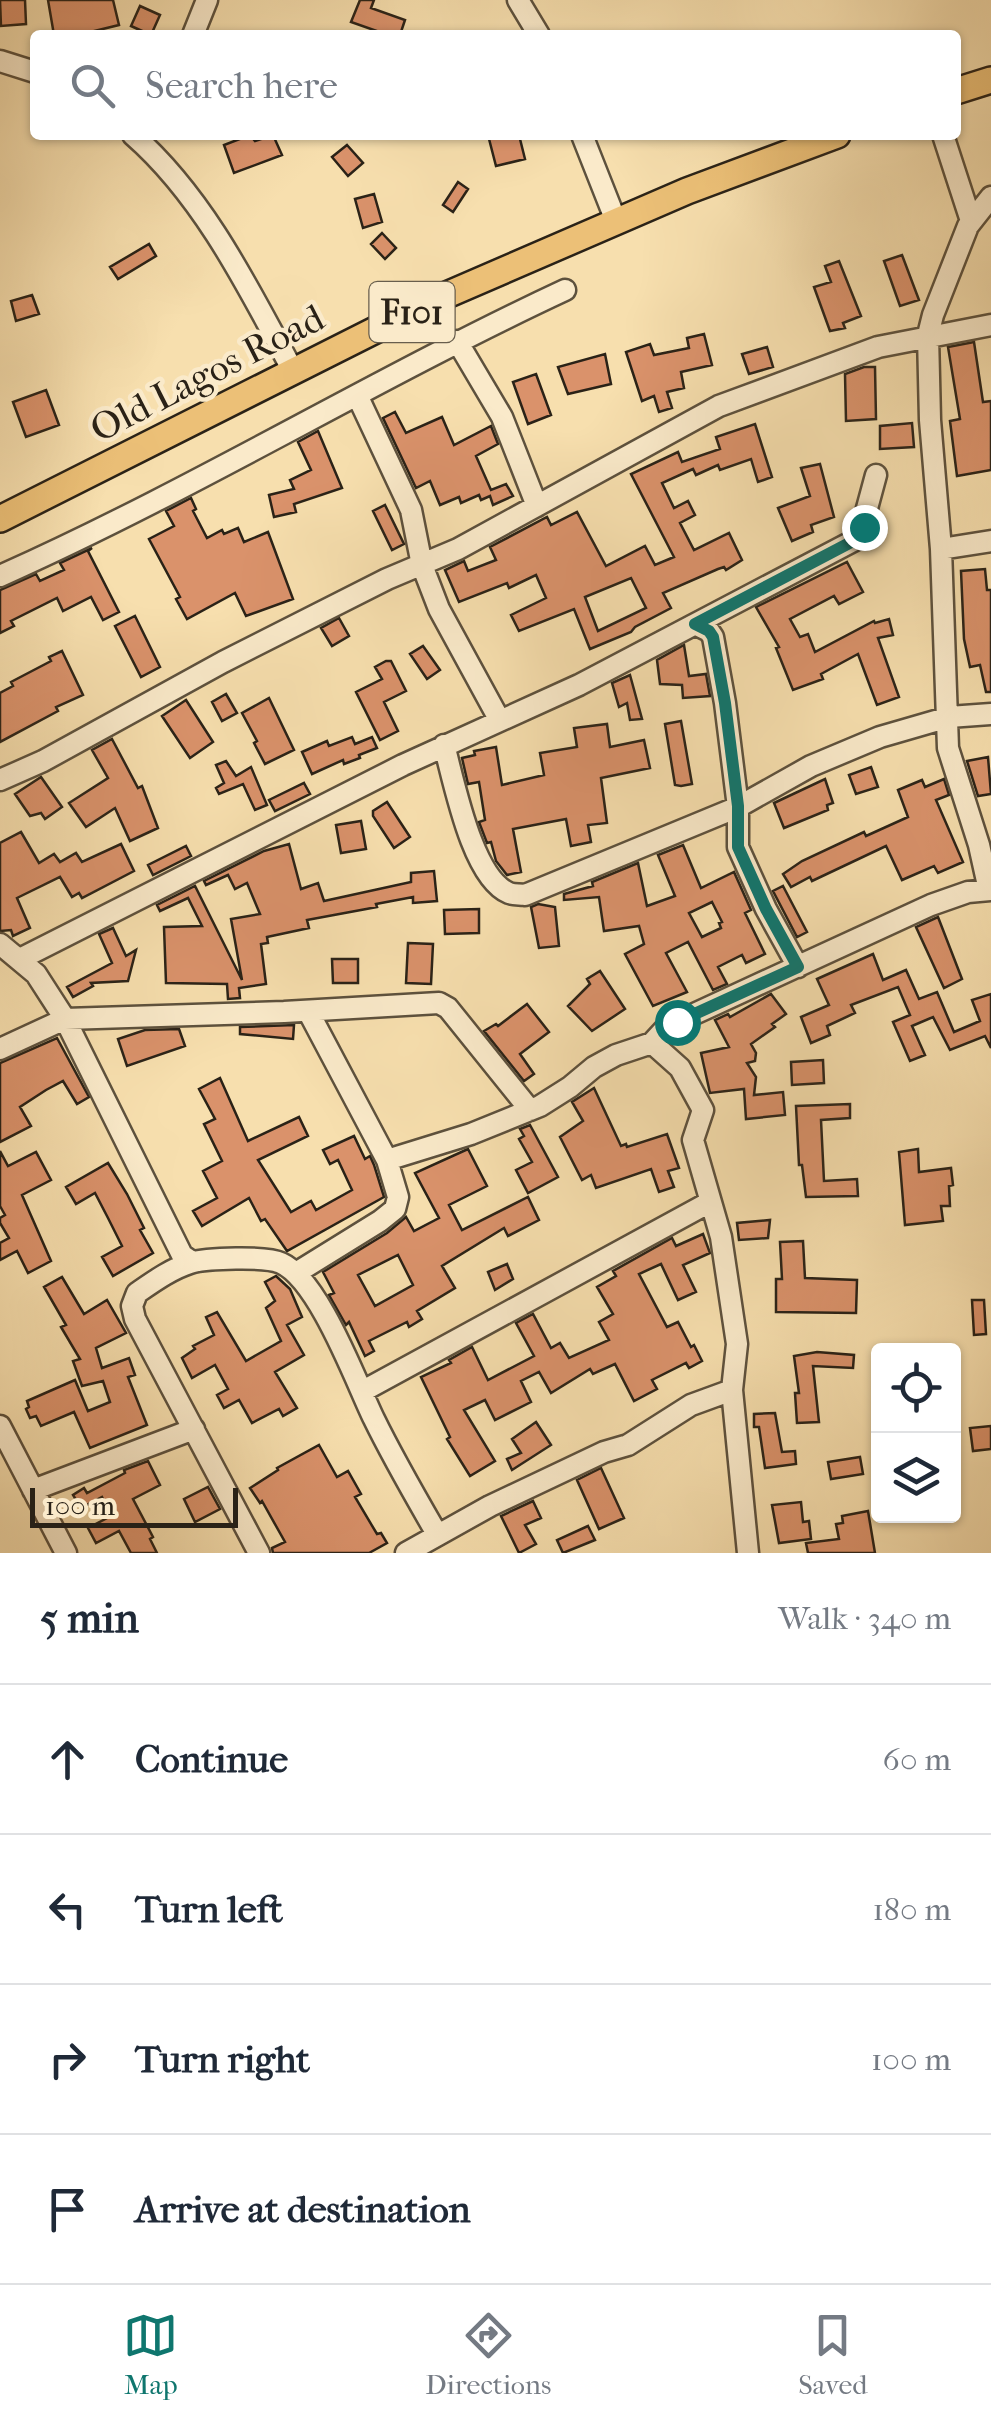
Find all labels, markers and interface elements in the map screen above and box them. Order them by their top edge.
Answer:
search box [30,30,961,140]
icon: search [65,58,120,113]
text: Search here [145,63,338,108]
road number: F101 [370,282,454,342]
street label: Old Lagos Road [83,295,332,452]
route end [842,505,888,551]
route start [655,1000,701,1046]
map controls [871,1343,961,1523]
button: locate [871,1343,961,1433]
button: layers [871,1433,961,1523]
scale bar [30,1483,238,1528]
text: 100 m [45,1489,115,1522]
text: 5 min [40,1594,139,1643]
text: Walk · 340 m [778,1600,951,1637]
icon: ahead [40,1732,95,1787]
text: Continue [135,1737,288,1782]
text: 60 m [883,1741,951,1778]
icon: left [40,1882,95,1937]
text: Turn left [135,1887,283,1932]
text: 180 m [872,1891,951,1928]
icon: right [40,2032,95,2087]
text: Turn right [135,2037,310,2082]
text: 100 m [871,2041,951,2078]
icon: arrive [40,2182,95,2237]
text: Arrive at destination [135,2187,471,2232]
tab: Map [123,2308,178,2401]
tab: Directions [425,2308,551,2401]
tab: Saved [798,2308,868,2401]

